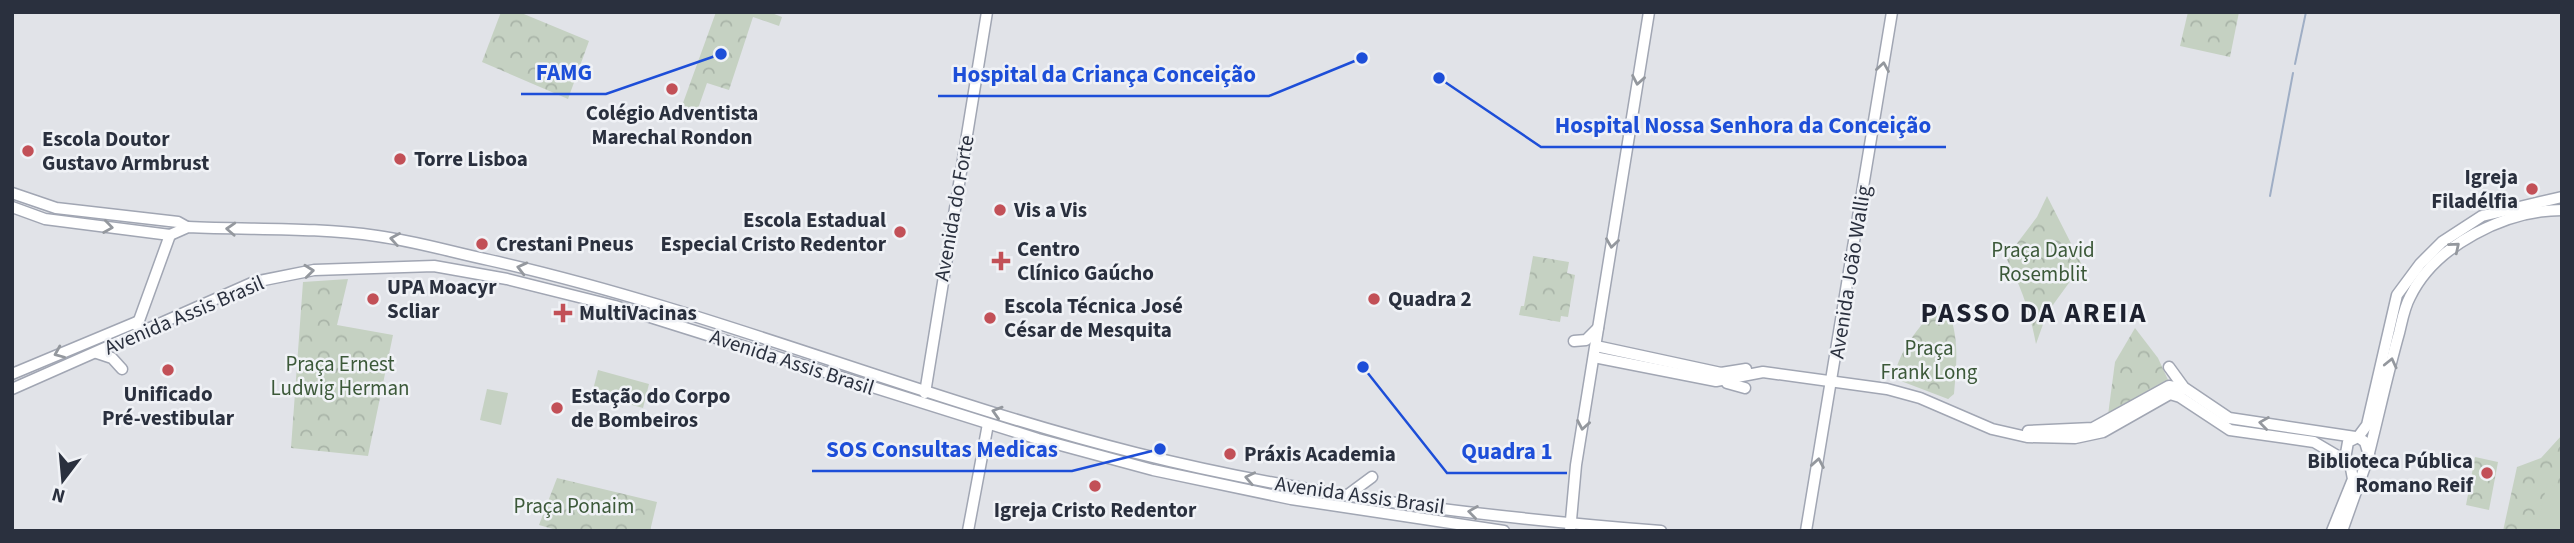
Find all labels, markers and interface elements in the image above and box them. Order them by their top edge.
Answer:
callout: FAMG [521,50,606,94]
callout: Hospital da Criança Conceição [938,52,1269,96]
text: FAMG [536,56,592,89]
text: Hospital da Criança Conceição [952,58,1256,91]
one-way arrow [1875,61,1890,73]
one-way arrow [1631,74,1646,86]
marker: Colégio Adventista Marechal Rondon [664,81,680,97]
place label: Colégio Adventista Marechal Rondon [586,98,758,152]
callout: Hospital Nossa Senhora da Conceição [1541,103,1946,147]
text: Hospital Nossa Senhora da Conceição [1555,109,1931,142]
place label: Escola Doutor Gustavo Armbrust [42,124,209,178]
street label: Avenida do Forte [926,133,982,283]
marker: Escola Doutor Gustavo Armbrust [20,143,36,159]
place label: Torre Lisboa [414,144,528,174]
marker: Torre Lisboa [392,151,408,167]
place label: Igreja Filadélfia [2431,162,2518,216]
marker: Igreja Filadélfia [2524,181,2540,197]
street label: Avenida João Wallig [1821,183,1879,361]
place label: Vis a Vis [1013,195,1087,225]
marker: Vis a Vis [992,202,1008,218]
place label: Escola Estadual Especial Cristo Redentor [660,205,887,259]
one-way arrow [102,219,114,234]
one-way arrow [225,222,236,237]
marker: Escola Estadual Especial Cristo Redentor [892,224,908,240]
place label: Crestani Pneus [496,229,633,259]
one-way arrow [389,232,401,247]
place label: Centro Clínico Gaúcho [1017,234,1154,288]
park label: Praça David Rosemblit [1991,235,2095,289]
marker: Crestani Pneus [474,236,490,252]
one-way arrow [1605,237,1620,248]
one-way arrow [2446,243,2459,255]
marker: Centro Clínico Gaúcho [991,251,1011,271]
one-way arrow [516,262,528,276]
one-way arrow [304,264,315,279]
street label: Avenida Assis Brasil [99,268,269,362]
place label: UPA Moacyr Scliar [387,272,497,326]
place label: Quadra 2 [1388,284,1472,314]
marker: UPA Moacyr Scliar [365,291,381,307]
place label: Escola Técnica José César de Mesquita [1004,291,1183,345]
marker: Quadra 2 [1366,291,1382,307]
district label: PASSO DA AREIA [1920,293,2148,333]
place label: MultiVacinas [579,298,697,328]
marker: MultiVacinas [553,303,573,323]
marker: Escola Técnica José César de Mesquita [982,310,998,326]
street label: Avenida Assis Brasil [706,321,878,403]
park label: Praça Frank Long [1881,333,1978,387]
one-way arrow [54,345,67,359]
park label: Praça Ernest Ludwig Herman [271,349,410,403]
one-way arrow [2383,357,2397,369]
marker: Unificado Pré-vestibular [160,362,176,378]
place label: Unificado Pré-vestibular [102,379,235,433]
place label: Estação do Corpo de Bombeiros [571,381,730,435]
marker: Estação do Corpo de Bombeiros [549,400,565,416]
one-way arrow [991,406,1003,421]
one-way arrow [2258,416,2270,431]
one-way arrow [1576,419,1591,431]
callout: SOS Consultas Medicas [812,427,1072,471]
callout: Quadra 1 [1447,429,1567,473]
text: SOS Consultas Medicas [826,433,1058,466]
text: Quadra 1 [1461,435,1553,468]
place label: Práxis Academia [1244,439,1396,469]
north arrow [28,445,98,515]
marker: Práxis Academia [1222,446,1238,462]
place label: Biblioteca Pública Romano Reif [2307,446,2474,500]
one-way arrow [1810,458,1825,469]
marker: Biblioteca Pública Romano Reif [2479,465,2495,481]
street label: Avenida Assis Brasil [1273,468,1447,522]
one-way arrow [1244,472,1256,487]
marker: Igreja Cristo Redentor [1087,478,1103,494]
text: N [49,480,69,510]
park label: Praça Ponaim [514,491,634,521]
place label: Igreja Cristo Redentor [994,495,1197,525]
one-way arrow [1467,504,1479,519]

